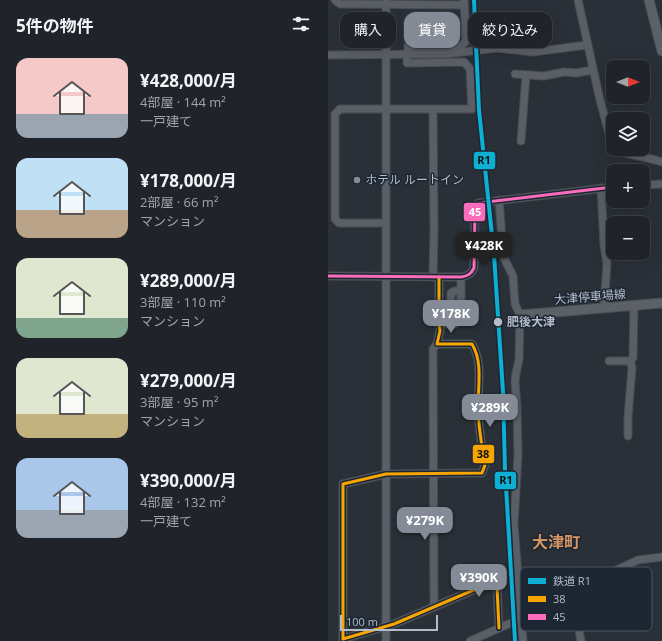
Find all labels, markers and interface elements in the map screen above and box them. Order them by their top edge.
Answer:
chip: 購入 [340,12,396,48]
chip: 賃貸 [404,12,460,48]
chip: 絞り込み [468,12,552,48]
icon: filters [290,13,312,35]
text: 5件の物件 [16,14,94,37]
north arrow [606,60,650,104]
map controls [606,60,650,260]
text: ¥428,000/月 [140,69,237,92]
icon: home [48,74,96,122]
text: 4部屋 · 144 m² [140,93,226,111]
text: 一戸建て [140,112,192,130]
button: layers [606,112,650,156]
line badge: R1 [473,151,496,170]
text: R1 [477,152,491,167]
button: + [606,164,650,208]
text: ¥178,000/月 [140,169,237,192]
place label: ホテル ルートイン [365,171,464,188]
icon: home [48,174,96,222]
marker: ホテル ルートイン [352,175,362,185]
text: 2部屋 · 66 m² [140,193,218,211]
line badge: 45 [463,202,486,222]
text: 45 [469,204,481,219]
text: マンション [140,212,205,230]
button: − [606,216,650,260]
pin: ¥428K [456,232,512,266]
text: ¥428K [465,236,503,254]
text: ¥289,000/月 [140,269,237,292]
icon: home [48,274,96,322]
street label: 大津停車場線 [553,285,627,308]
text: 3部屋 · 110 m² [140,293,226,311]
pin: ¥178K [423,300,479,334]
text: ¥178K [432,304,470,322]
text: マンション [140,312,205,330]
place label: 肥後大津 [507,313,555,330]
marker: 肥後大津 [492,316,504,328]
text: ¥279,000/月 [140,369,237,392]
icon: home [48,374,96,422]
text: 3部屋 · 95 m² [140,393,218,411]
pin: ¥289K [462,394,518,428]
text: ¥289K [471,398,509,416]
text: マンション [140,412,205,430]
line badge: 38 [472,444,495,464]
text: 38 [477,446,489,461]
text: ¥390,000/月 [140,469,237,492]
line badge: R1 [494,471,517,490]
text: R1 [499,472,513,487]
icon: home [48,474,96,522]
text: 4部屋 · 132 m² [140,493,226,511]
pin: ¥279K [397,507,453,541]
text: ¥279K [406,511,444,529]
text: 一戸建て [140,512,192,530]
district label: 大津町 [532,531,580,553]
pin: ¥390K [451,564,507,598]
legend [520,567,652,631]
text: ¥390K [460,568,498,586]
text: 鉄道 R1 [553,573,591,588]
text: 38 [553,591,566,606]
text: 45 [553,609,566,624]
scale bar [340,613,438,632]
text: 100 m [346,614,378,629]

